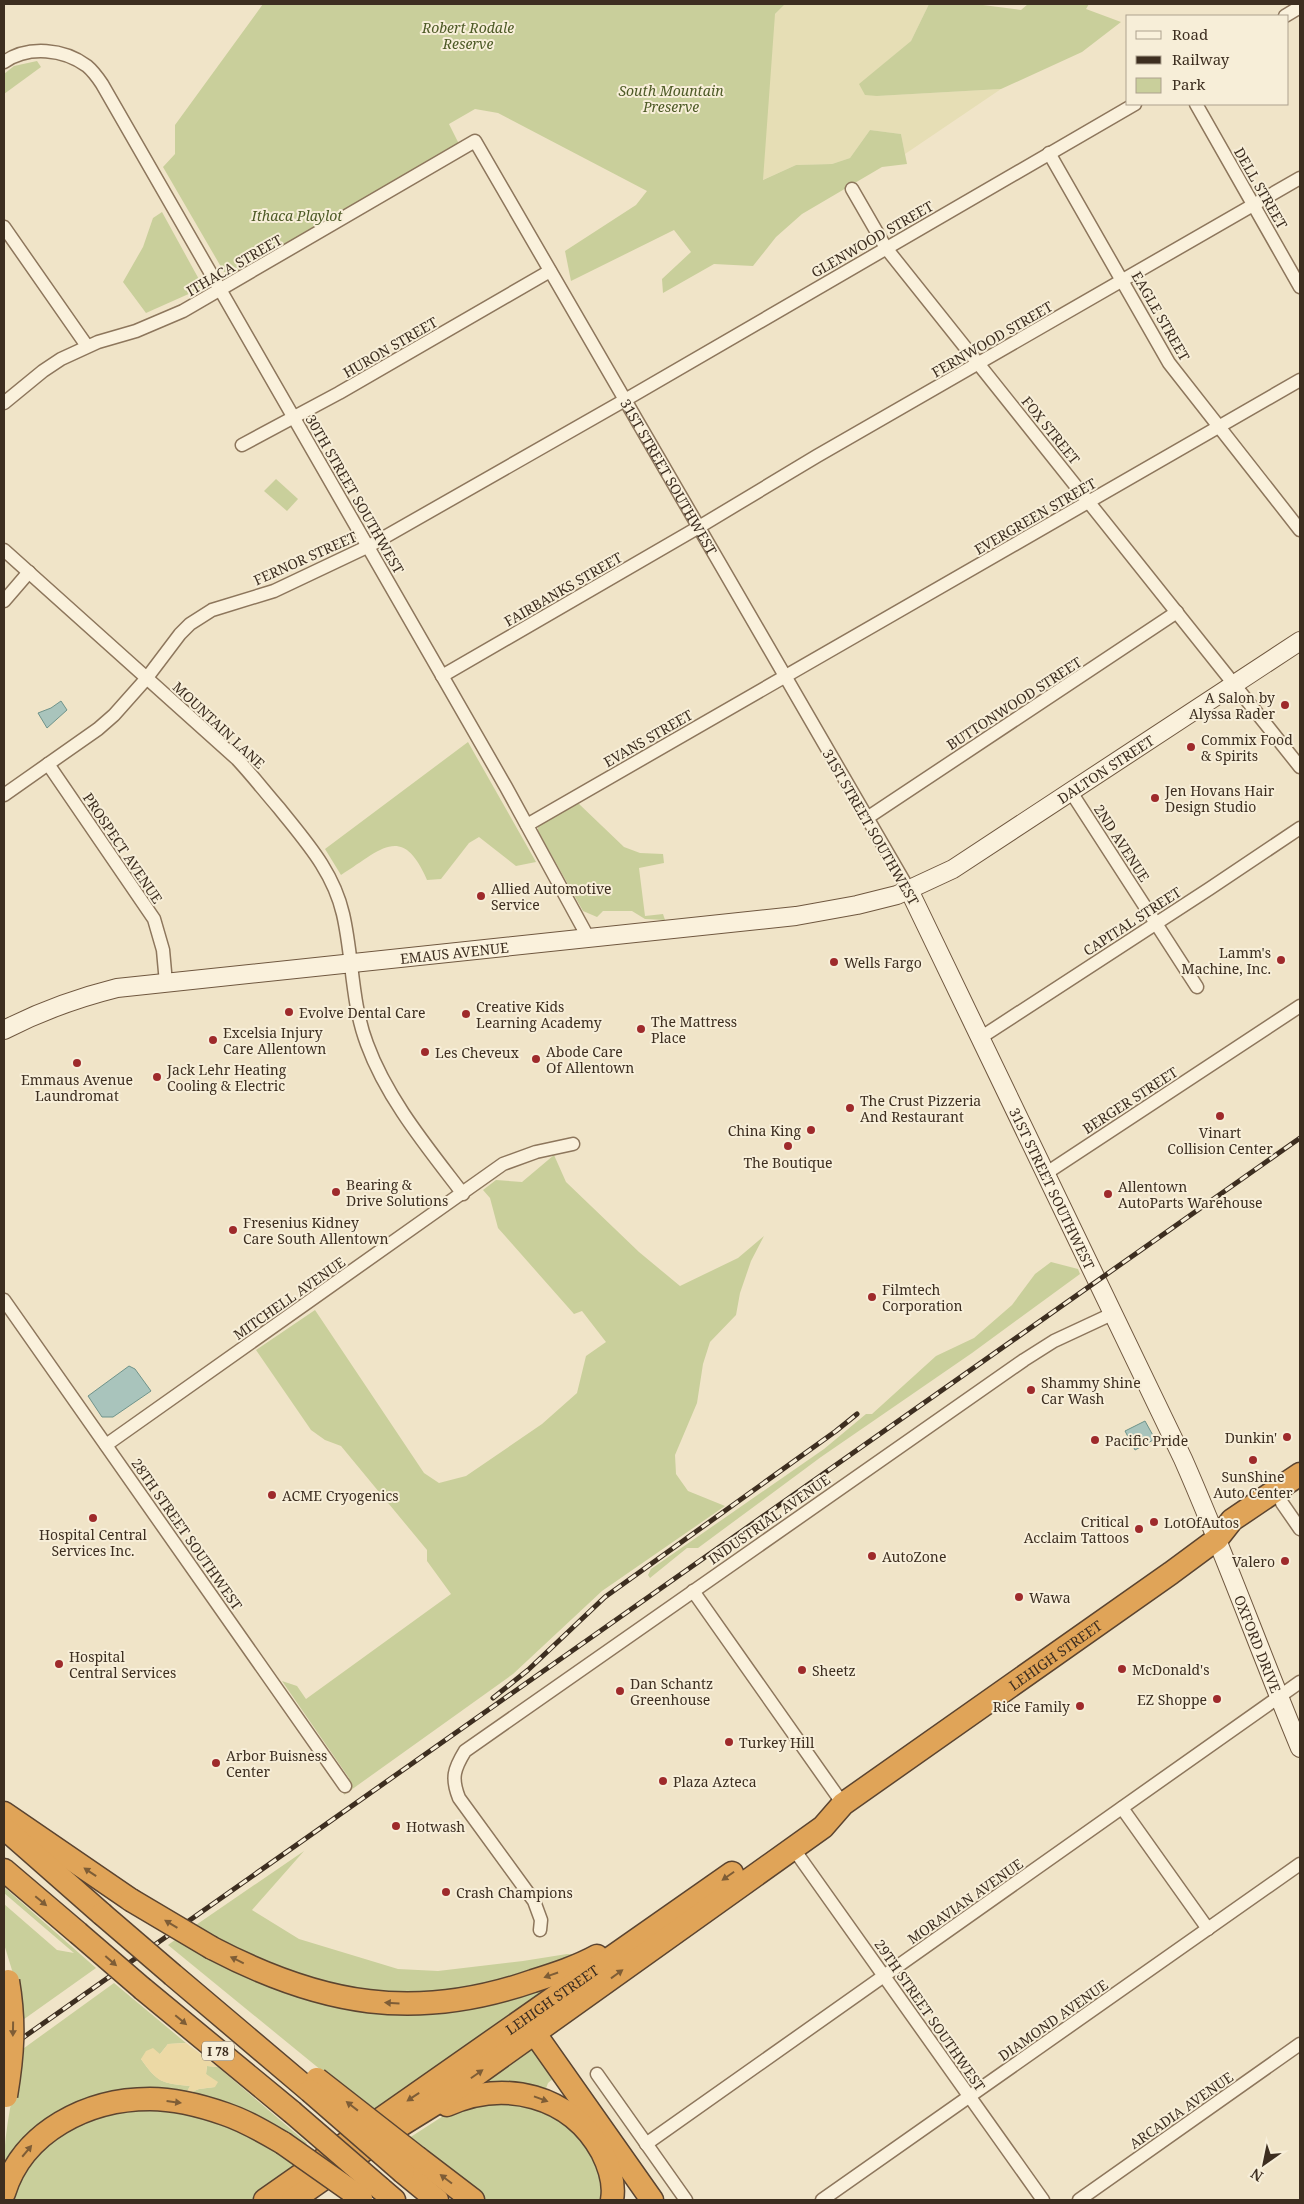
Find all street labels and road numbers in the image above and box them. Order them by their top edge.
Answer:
street label: DELL STREET [1230,144,1292,233]
street label: GLENWOOD STREET [807,196,937,282]
street label: ITHACA STREET [183,230,286,300]
street label: EAGLE STREET [1128,268,1195,365]
street label: FERNWOOD STREET [928,296,1056,381]
street label: HURON STREET [339,312,441,382]
street label: FOX STREET [1018,392,1085,468]
street label: 31ST STREET SOUTHWEST [617,395,722,558]
street label: 30TH STREET SOUTHWEST [302,411,409,577]
street label: EVERGREEN STREET [971,473,1100,559]
street label: FERNOR STREET [250,527,360,589]
street label: FAIRBANKS STREET [501,547,626,631]
street label: BUTTONWOOD STREET [943,652,1085,754]
street label: MOUNTAIN LANE [169,677,269,773]
street label: EVANS STREET [600,705,696,771]
street label: DALTON STREET [1054,730,1158,807]
street label: 31ST STREET SOUTHWEST [819,746,924,909]
street label: PROSPECT AVENUE [79,789,167,907]
street label: 2ND AVENUE [1090,801,1154,886]
street label: CAPITAL STREET [1079,882,1185,960]
street label: EMAUS AVENUE [399,937,510,967]
street label: BERGER STREET [1079,1062,1181,1138]
street label: 31ST STREET SOUTHWEST [1006,1104,1100,1273]
street label: MITCHELL AVENUE [229,1252,349,1344]
street label: 28TH STREET SOUTHWEST [127,1455,247,1614]
street label: INDUSTRIAL AVENUE [704,1470,834,1568]
street label: OXFORD DRIVE [1230,1592,1286,1696]
street label: LEHIGH STREET [1005,1615,1106,1694]
street label: MORAVIAN AVENUE [904,1854,1027,1948]
street label: 29TH STREET SOUTHWEST [870,1936,990,2095]
street label: LEHIGH STREET [501,1960,602,2038]
street label: DIAMOND AVENUE [994,1975,1112,2065]
road number: I 78 [202,2042,234,2060]
street label: ARCADIA AVENUE [1125,2067,1237,2153]

